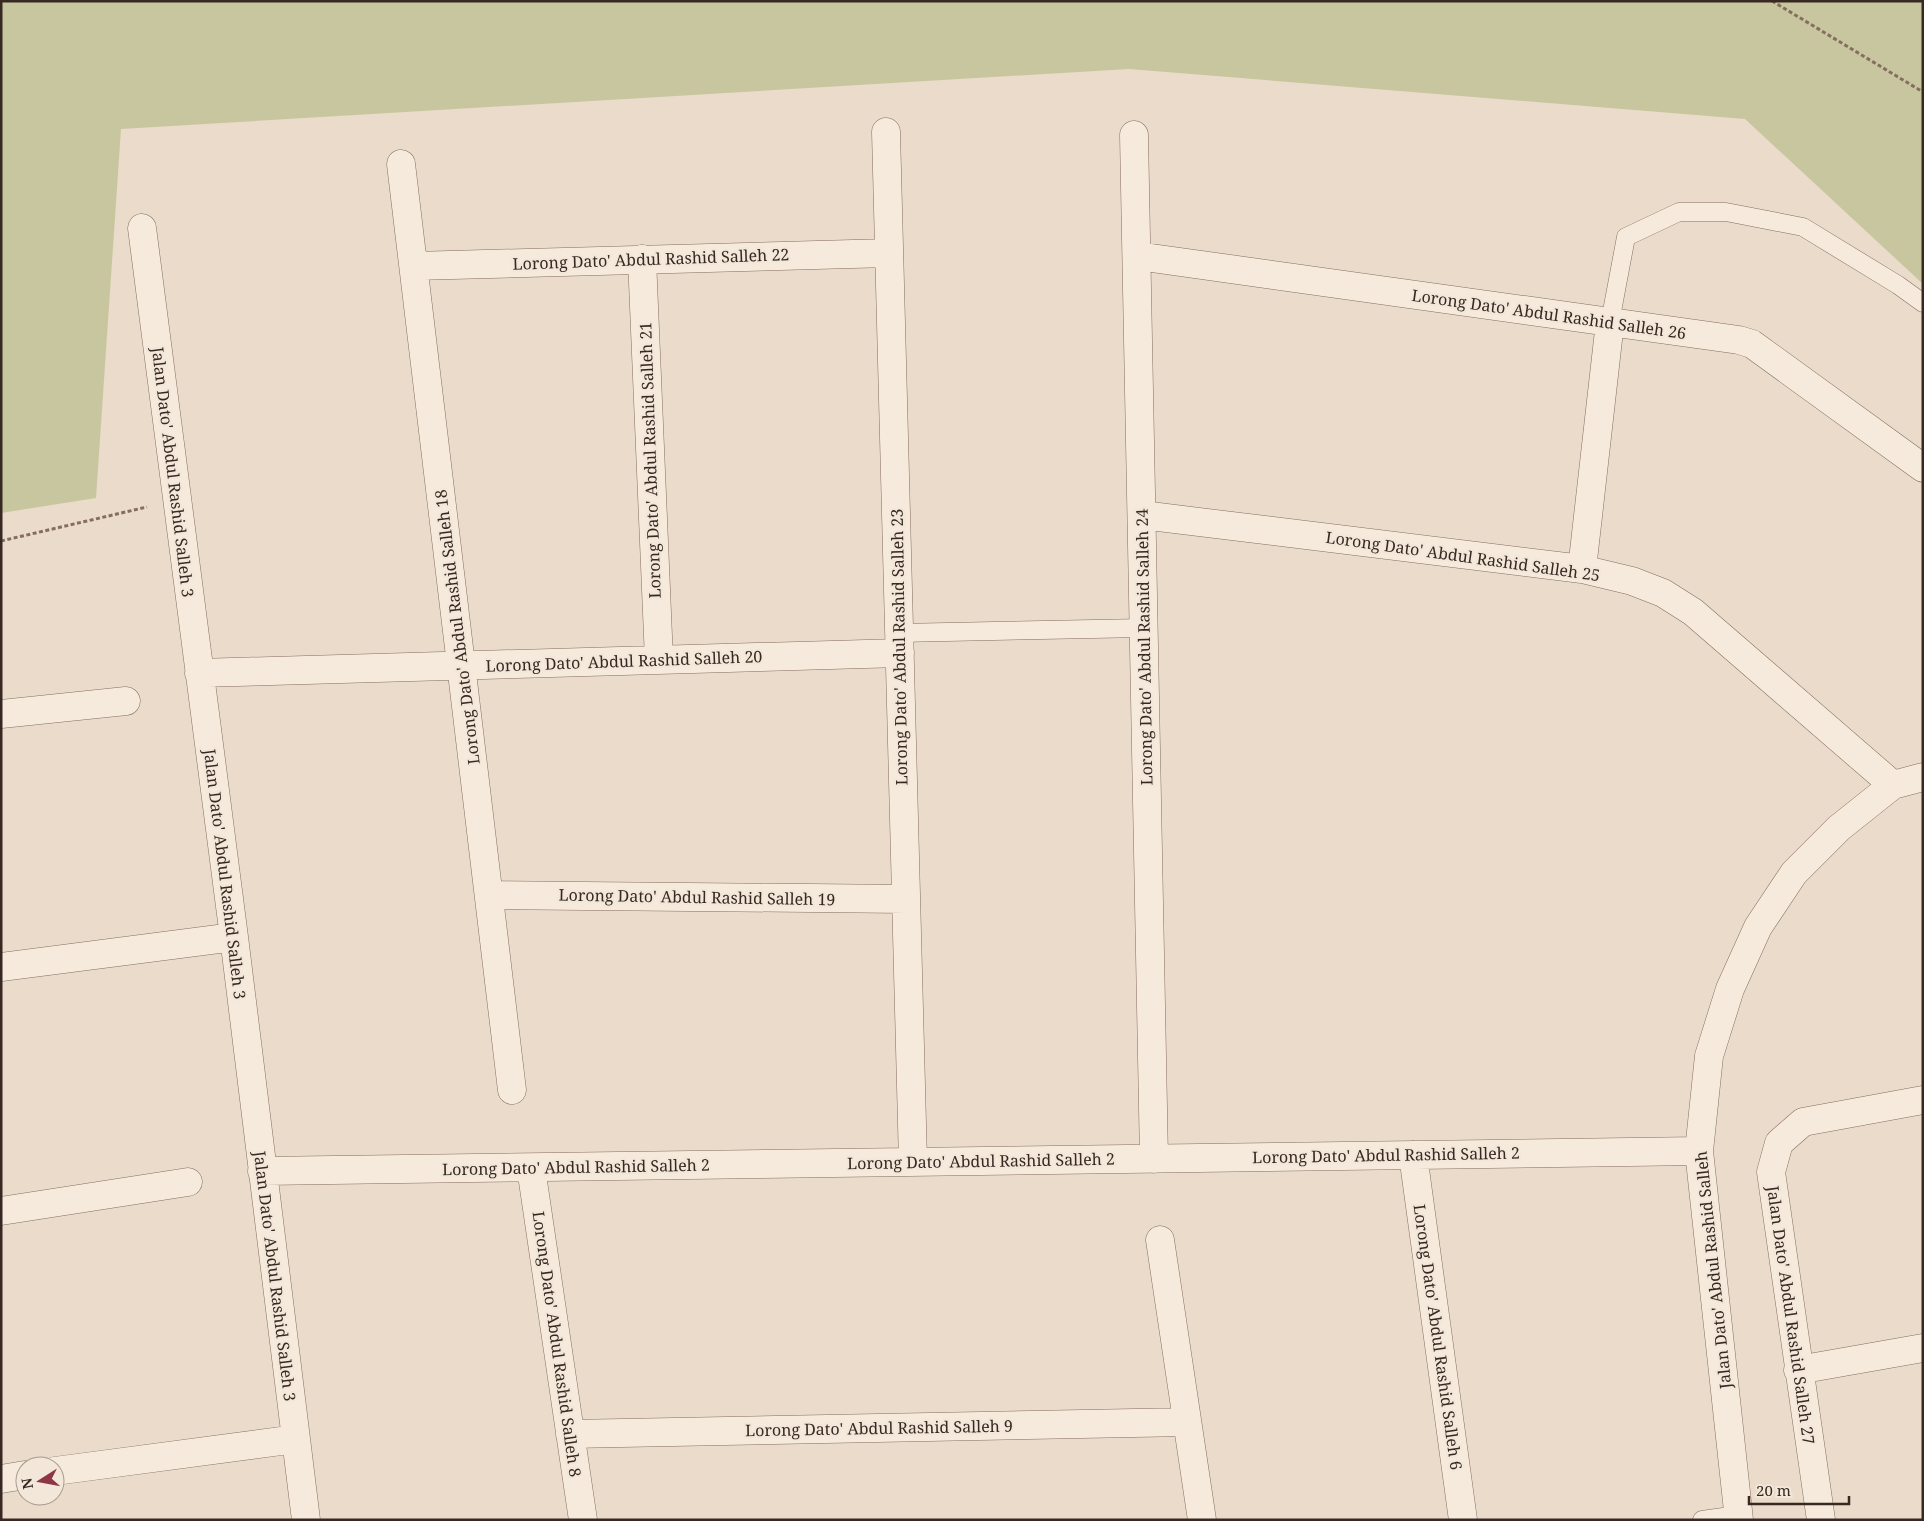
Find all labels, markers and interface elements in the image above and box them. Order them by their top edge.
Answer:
street label: Lorong Dato' Abdul Rashid Salleh 22 [512,243,790,275]
street label: Lorong Dato' Abdul Rashid Salleh 26 [1410,284,1688,344]
street label: Lorong Dato' Abdul Rashid Salleh 21 [634,321,666,599]
street label: Jalan Dato' Abdul Rashid Salleh 3 [147,345,199,598]
street label: Lorong Dato' Abdul Rashid Salleh 18 [429,488,485,766]
street label: Lorong Dato' Abdul Rashid Salleh 23 [886,508,912,786]
street label: Lorong Dato' Abdul Rashid Salleh 24 [1131,508,1157,786]
street label: Lorong Dato' Abdul Rashid Salleh 25 [1324,526,1602,586]
street label: Lorong Dato' Abdul Rashid Salleh 20 [485,645,763,677]
street label: Jalan Dato' Abdul Rashid Salleh 3 [199,747,251,1000]
street label: Lorong Dato' Abdul Rashid Salleh 19 [558,884,836,910]
street label: Lorong Dato' Abdul Rashid Salleh 2 [1252,1142,1520,1168]
street label: Lorong Dato' Abdul Rashid Salleh 2 [847,1148,1115,1174]
street label: Jalan Dato' Abdul Rashid Salleh 3 [249,1149,301,1402]
street label: Jalan Dato' Abdul Rashid Salleh [1690,1150,1737,1391]
street label: Lorong Dato' Abdul Rashid Salleh 2 [442,1154,710,1180]
street label: Jalan Dato' Abdul Rashid Salleh 27 [1762,1183,1820,1446]
street label: Lorong Dato' Abdul Rashid Salleh 6 [1408,1203,1468,1471]
street label: Lorong Dato' Abdul Rashid Salleh 8 [527,1210,587,1478]
street label: Lorong Dato' Abdul Rashid Salleh 9 [745,1415,1013,1441]
north arrow [15,1456,65,1506]
scale bar [1749,1474,1849,1506]
text: N [16,1476,37,1491]
text: 20 m [1756,1480,1791,1500]

